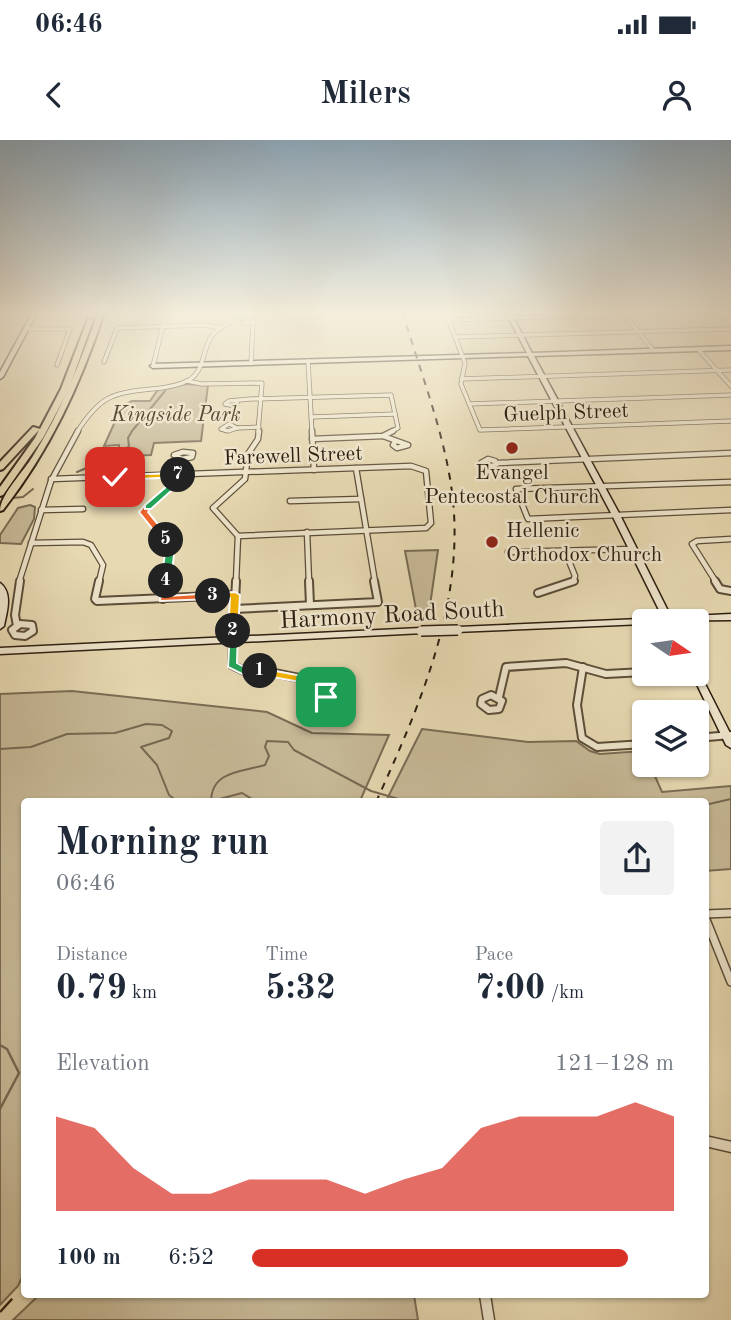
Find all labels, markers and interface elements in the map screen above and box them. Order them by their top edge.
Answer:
text: 06:46 [35,12,103,38]
icon: back [35,76,73,114]
icon: person [658,76,696,114]
text: Milers [320,79,411,111]
street label: Guelph Street [503,401,629,426]
park label: Kingside Park [110,405,241,426]
marker: Evangel Pentecostal Church [504,440,520,456]
street label: Farewell Street [223,444,363,469]
pin [85,447,145,507]
icon: check [96,458,134,496]
pin: 7 [160,458,196,492]
place label: Evangel Pentecostal Church [424,463,600,508]
text: 7 [172,465,183,484]
place label: Hellenic Orthodox Church [506,521,662,566]
pin: 5 [148,522,184,558]
text: 5 [160,530,171,549]
marker: Hellenic Orthodox Church [484,534,500,550]
pin: 4 [148,564,184,598]
text: 4 [160,571,171,590]
pin: 3 [196,578,230,614]
text: 3 [207,586,218,605]
street label: Harmony Road South [279,598,505,634]
north arrow [632,609,709,686]
map controls [632,609,709,777]
pin: 2 [216,614,250,648]
text: 2 [227,621,238,640]
pin: 1 [243,654,278,688]
text: 1 [254,661,265,680]
pin [296,667,356,727]
icon: arrive [307,678,345,716]
button: layers [632,700,709,777]
button: share [600,821,674,895]
text: Morning run [56,825,269,863]
text: 06:46 [56,872,116,895]
text: Distance [56,946,128,965]
text: Time [265,946,308,965]
text: Pace [475,946,513,965]
text: 0.79 [56,971,127,1006]
text: 5:32 [265,971,336,1006]
text: 7:00 [475,971,545,1006]
text: km [127,984,157,1003]
text: /km [545,984,584,1003]
text: Elevation [56,1052,150,1075]
text: 121–128 m [555,1052,674,1075]
text: 100 m [56,1246,121,1269]
text: 6:52 [168,1246,214,1269]

